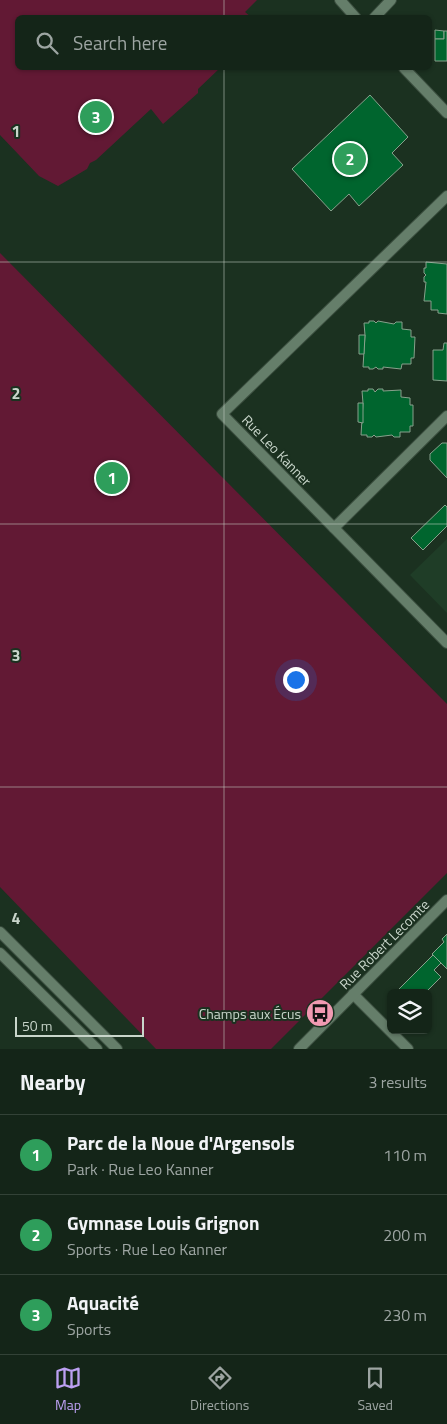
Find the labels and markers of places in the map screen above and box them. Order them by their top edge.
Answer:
pin: 3 [80,98,112,136]
pin: 2 [334,140,366,178]
pin: 1 [96,459,128,497]
bus stop icon: Champs aux Écus [305,998,335,1028]
place label: Champs aux Écus [199,1003,301,1024]

